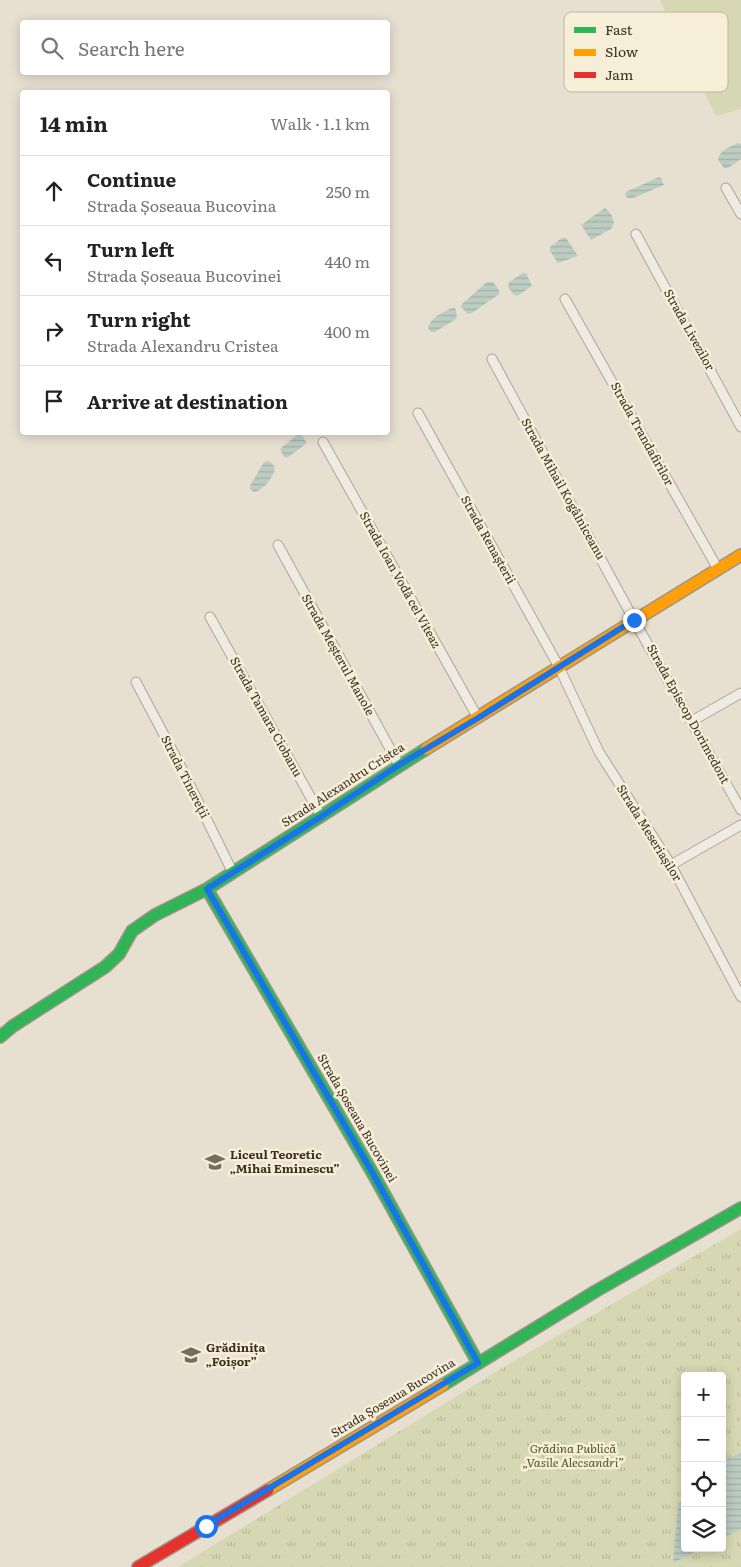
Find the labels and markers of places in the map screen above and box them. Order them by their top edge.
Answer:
place label: Liceul Teoretic „Mihai Eminescu” [230,1145,340,1177]
school or university icon: Liceul Teoretic „Mihai Eminescu” [204,1151,226,1173]
place label: Grădinița „Foișor” [206,1338,265,1370]
school or university icon: Grădinița „Foișor” [180,1344,202,1366]

